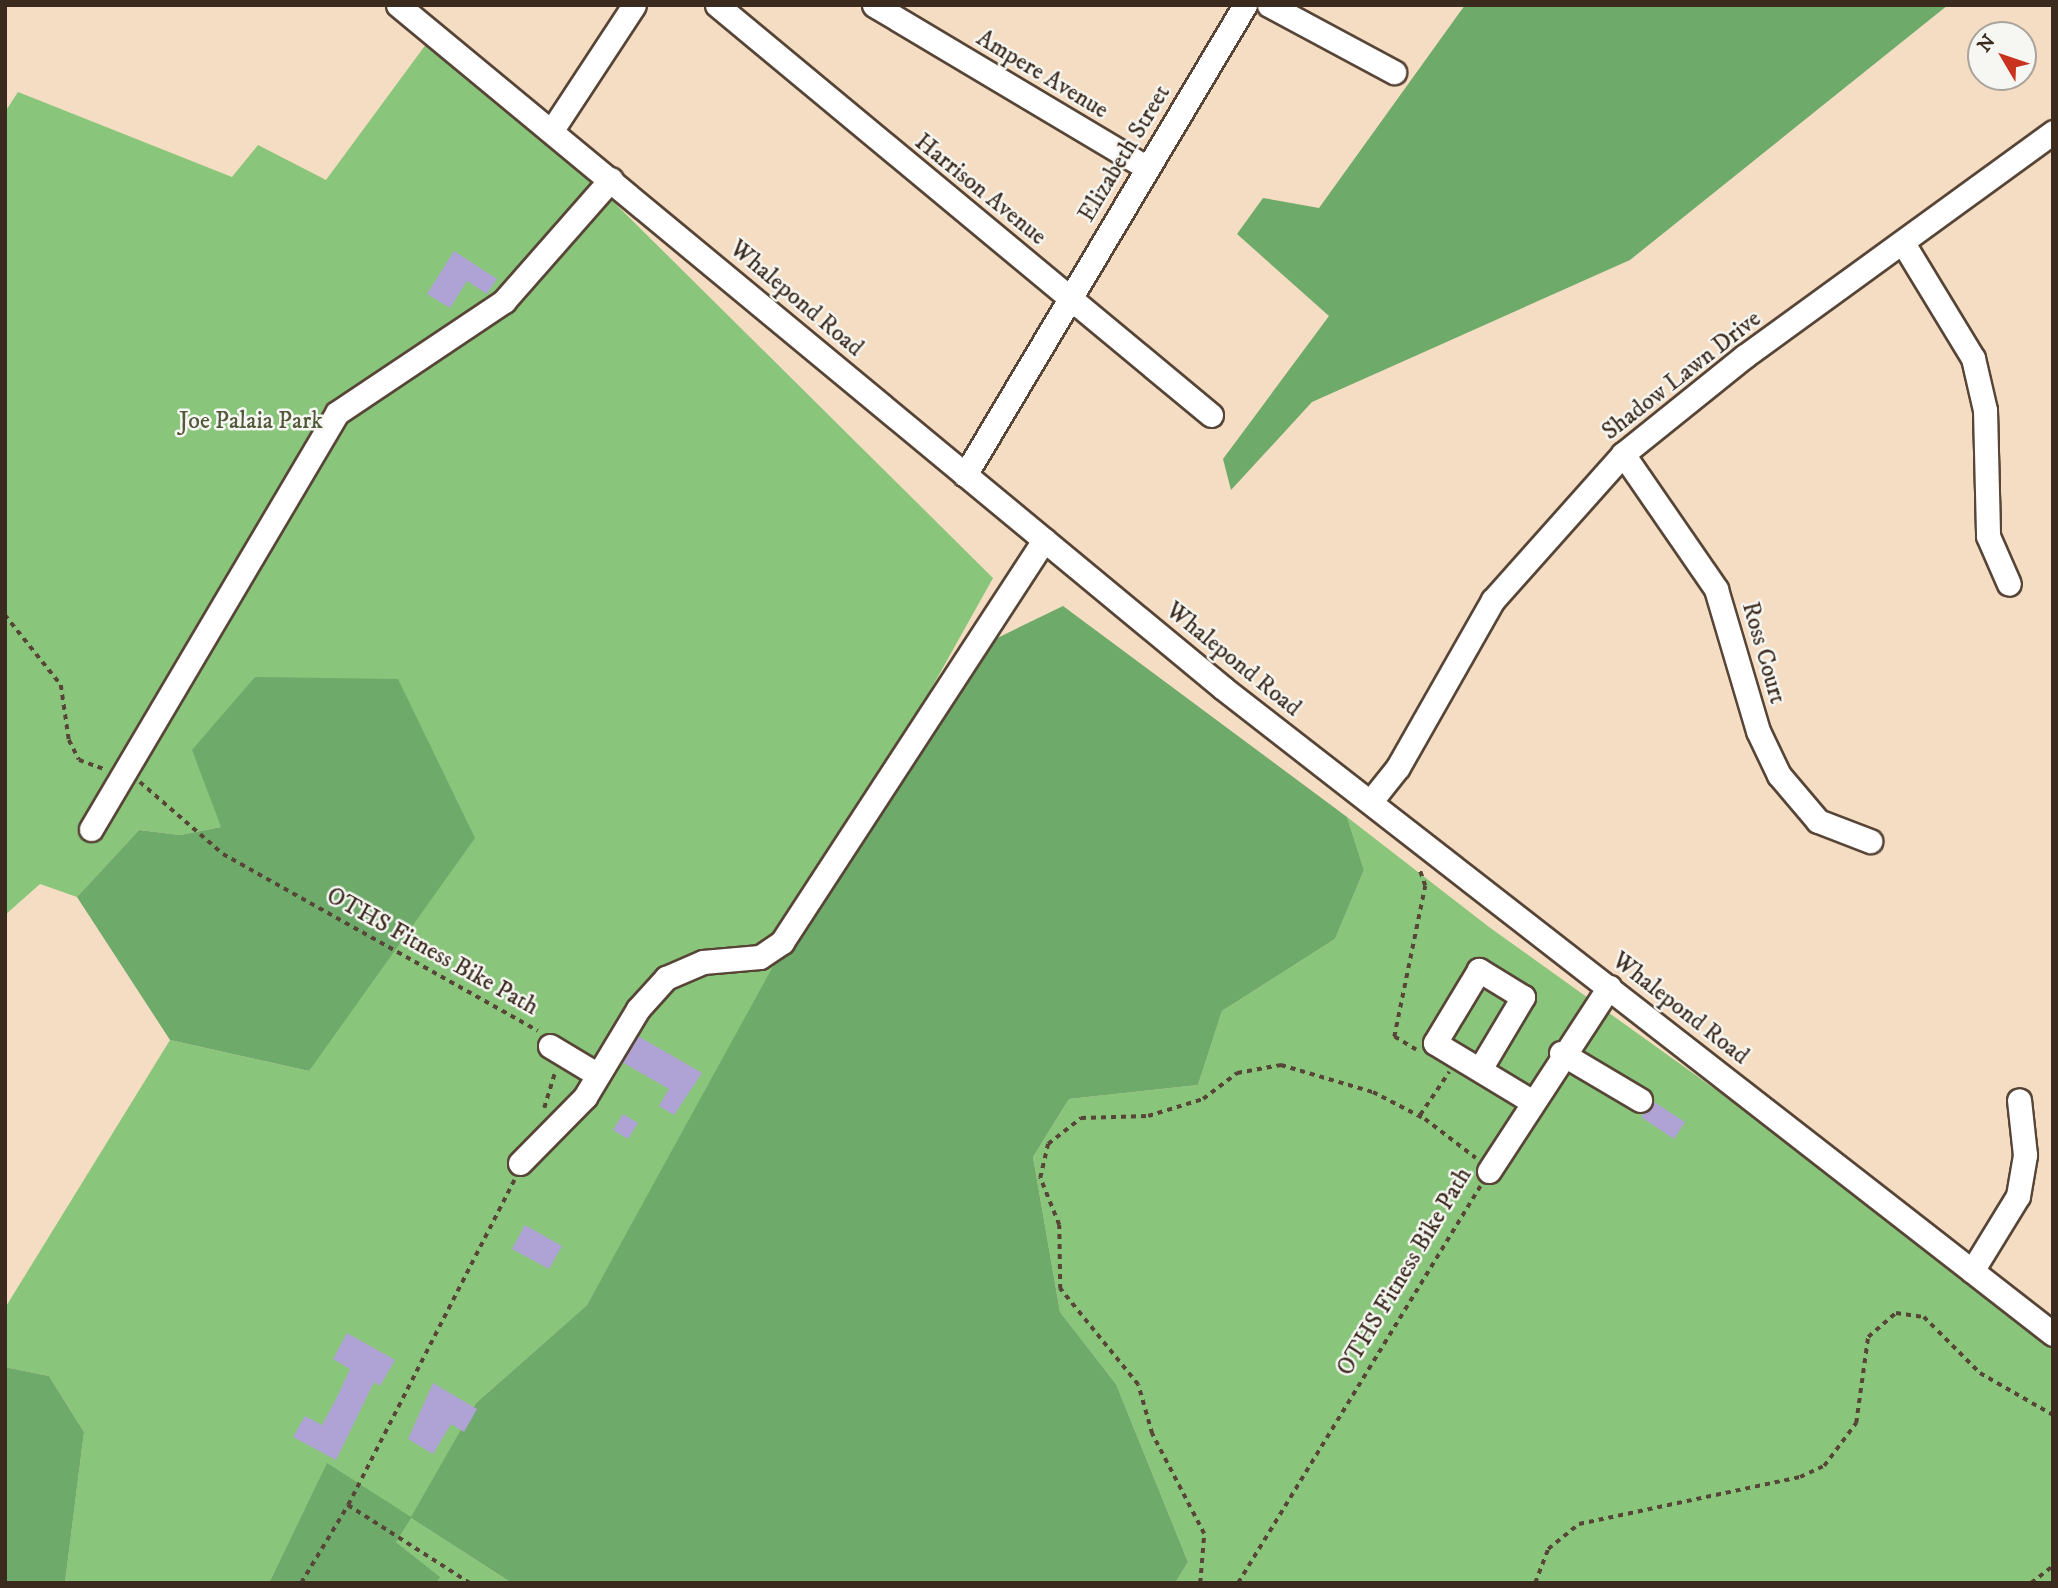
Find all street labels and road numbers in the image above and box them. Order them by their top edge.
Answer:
street label: Ampere Avenue [971,24,1113,126]
street label: Elizabeth Street [1073,80,1177,228]
street label: Harrison Avenue [908,128,1052,252]
street label: Whalepond Road [723,235,869,363]
street label: Shadow Lawn Drive [1597,305,1767,447]
street label: Whalepond Road [1160,597,1306,723]
street label: Ross Court [1735,599,1791,707]
street label: OTHS Fitness Bike Path [321,882,543,1022]
street label: Whalepond Road [1606,947,1754,1071]
street label: OTHS Fitness Bike Path [1331,1163,1479,1381]

